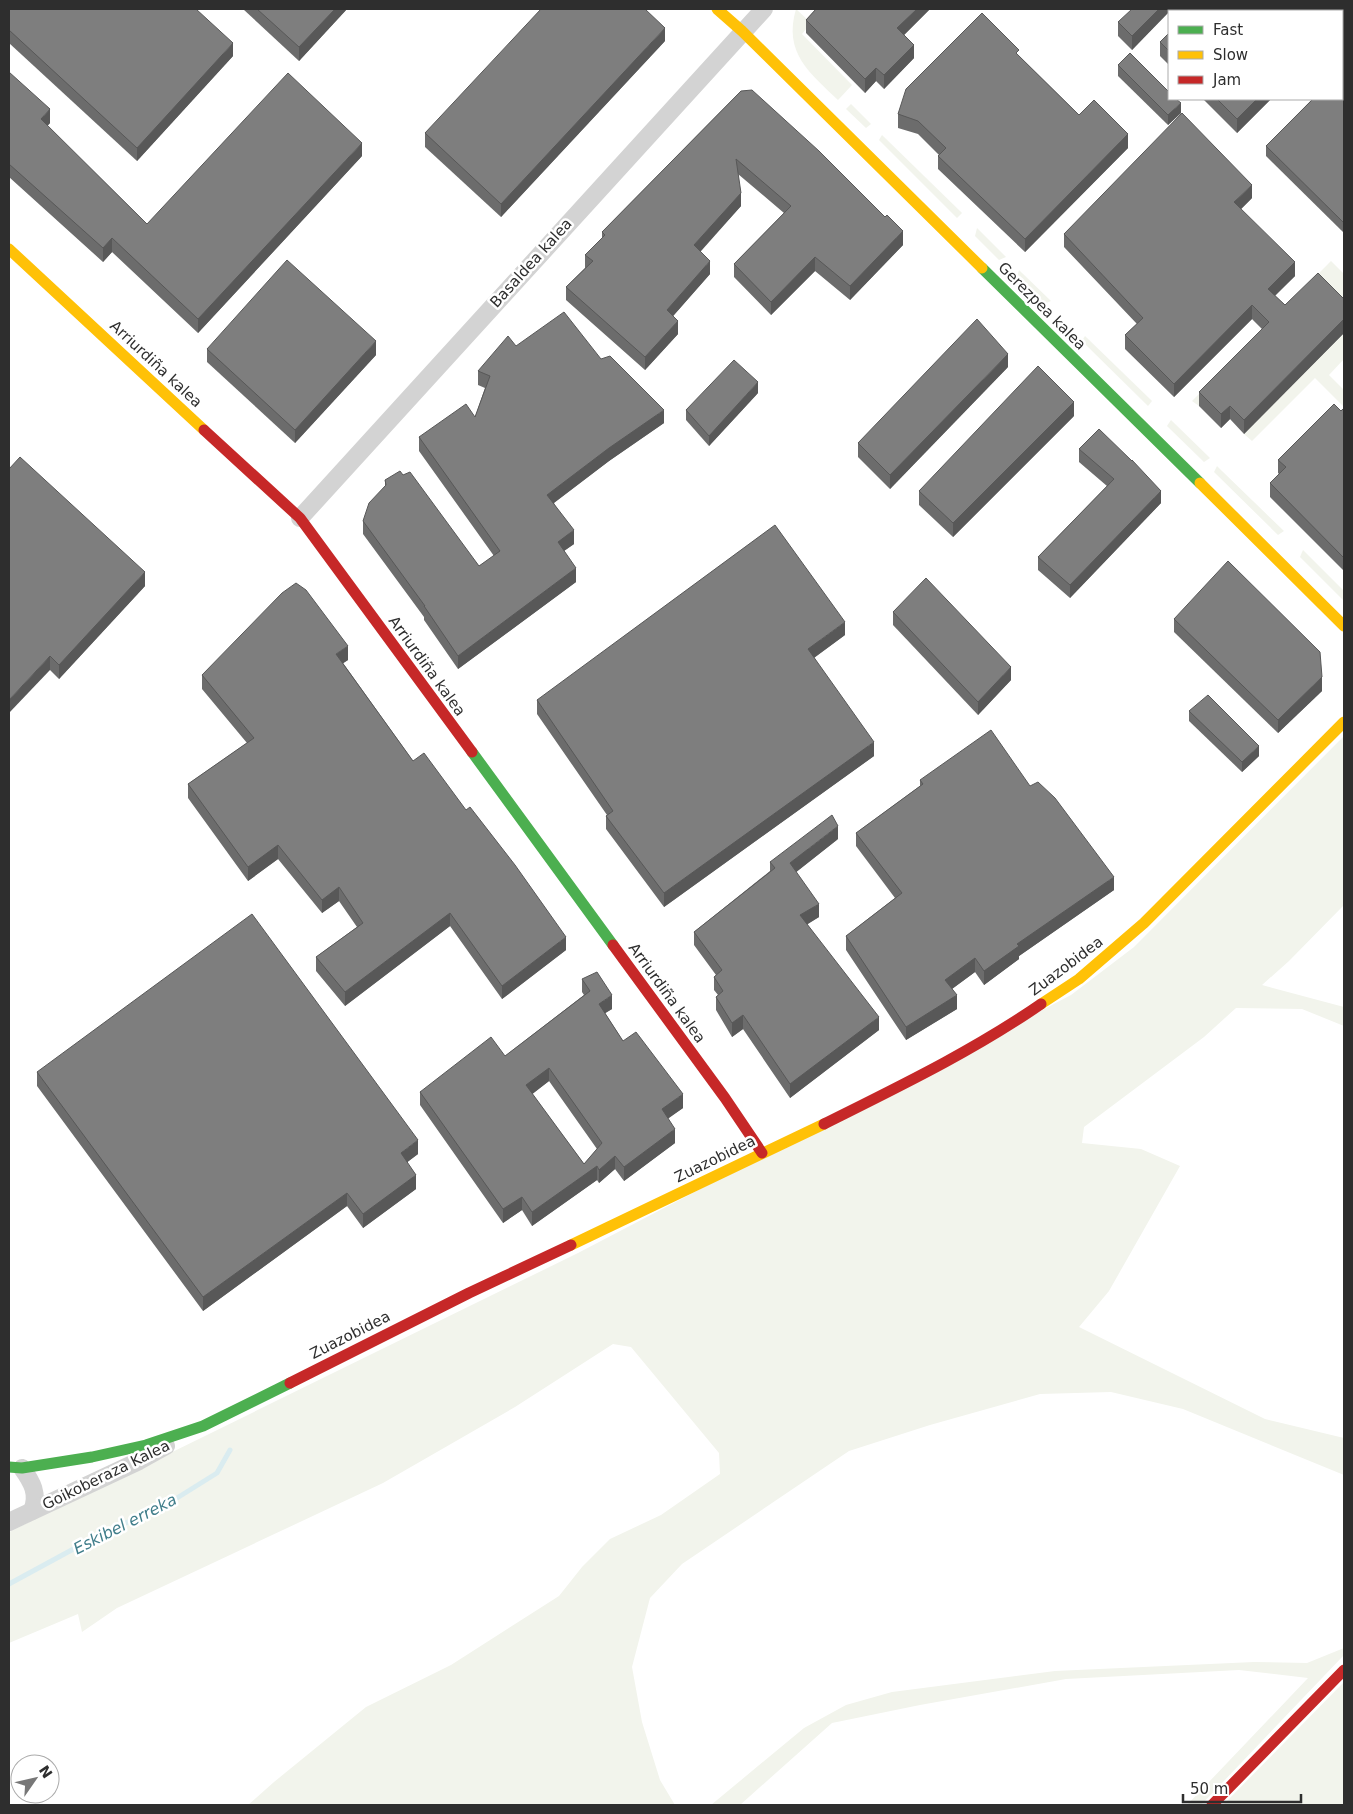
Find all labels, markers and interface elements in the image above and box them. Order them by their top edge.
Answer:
legend [1168,10,1343,100]
text: Fast [1213,21,1243,39]
text: Slow [1213,46,1248,64]
text: Jam [1212,71,1241,89]
street label: Basaldea kalea [486,215,576,311]
street label: Gerezpea kalea [994,258,1090,354]
street label: Arriurdiña kalea [106,317,206,411]
street label: Arriurdiña kalea [385,612,469,720]
street label: Zuazobidea [1026,932,1106,1000]
street label: Arriurdiña kalea [625,939,709,1047]
street label: Zuazobidea [672,1132,758,1186]
street label: Zuazobidea [307,1307,393,1363]
street label: Goikoberaza Kalea [39,1436,173,1514]
water label: Eskibel erreka [70,1490,180,1558]
north arrow [10,1754,60,1804]
text: N [36,1762,56,1781]
scale bar [1183,1772,1300,1804]
text: 50 m [1190,1780,1228,1798]

